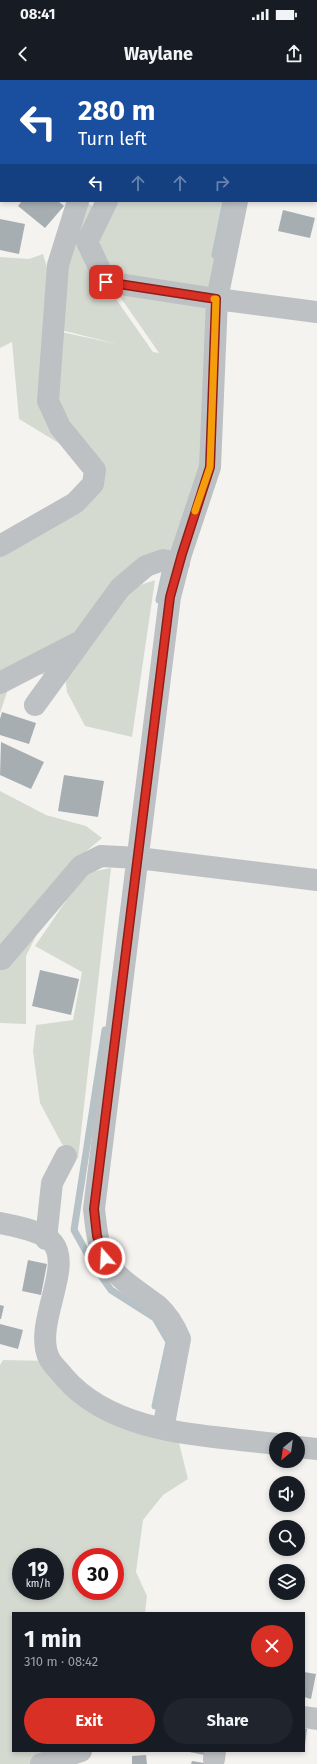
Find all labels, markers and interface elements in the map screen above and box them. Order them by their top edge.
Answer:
text: 08:41 [20,5,55,23]
icon: back [12,43,34,65]
text: Waylane [124,43,193,65]
icon: share [283,43,305,65]
text: 280 m [78,94,155,127]
icon: left [12,96,64,148]
text: Turn left [78,128,147,150]
icon: left [85,172,107,194]
icon: ahead [127,172,149,194]
icon: ahead [169,172,191,194]
icon: right [211,172,233,194]
pin [89,265,123,299]
icon: arrive [95,271,117,293]
position arrow [84,1237,126,1279]
north arrow [269,1432,305,1468]
map controls [269,1432,305,1600]
button: sound [269,1476,305,1512]
button: search [269,1520,305,1556]
speed limit sign: 30 [72,1548,124,1600]
text: 19 [28,1557,48,1581]
button: layers [269,1564,305,1600]
text: km/h [26,1578,50,1590]
text: 1 min [24,1625,82,1653]
button: close [251,1625,293,1667]
text: 310 m · 08:42 [24,1654,98,1669]
button: Exit [24,1698,155,1744]
button: Share [163,1698,293,1744]

